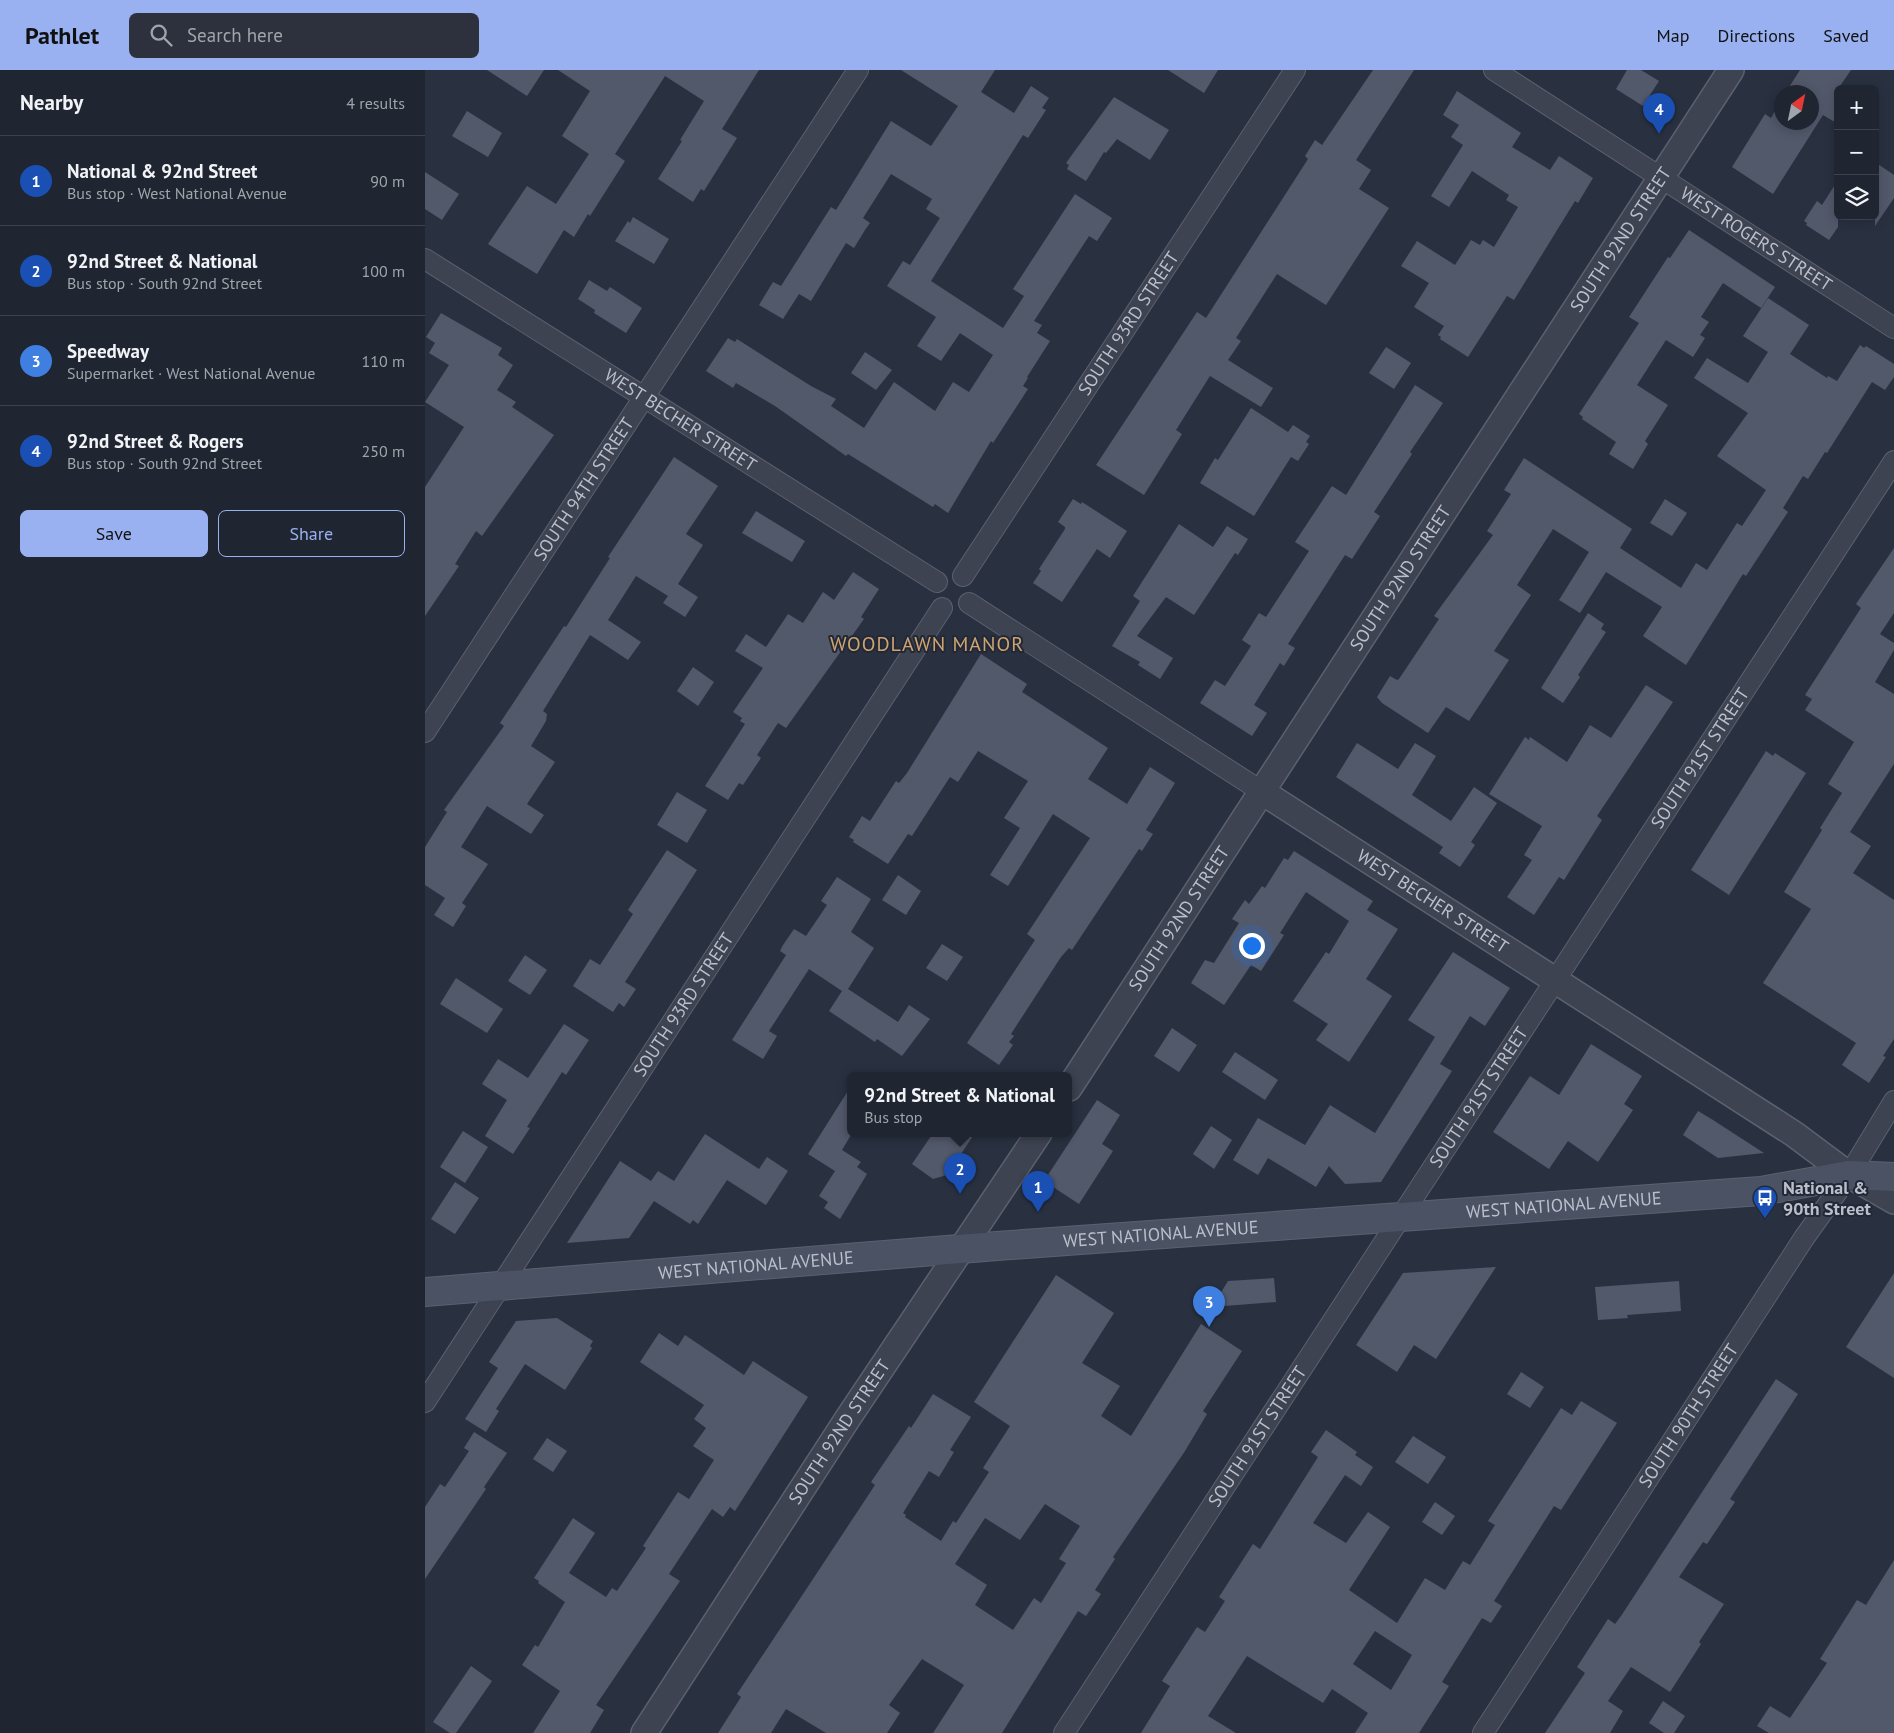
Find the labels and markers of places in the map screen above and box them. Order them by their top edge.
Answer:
pin: 4 [1643,93,1675,134]
pin: 2 [944,1153,976,1194]
pin: 1 [1022,1171,1054,1212]
place label: National & 90th Street [1783,1176,1871,1220]
bus stop icon: National & 90th Street [1752,1185,1778,1219]
pin: 3 [1193,1286,1225,1327]

